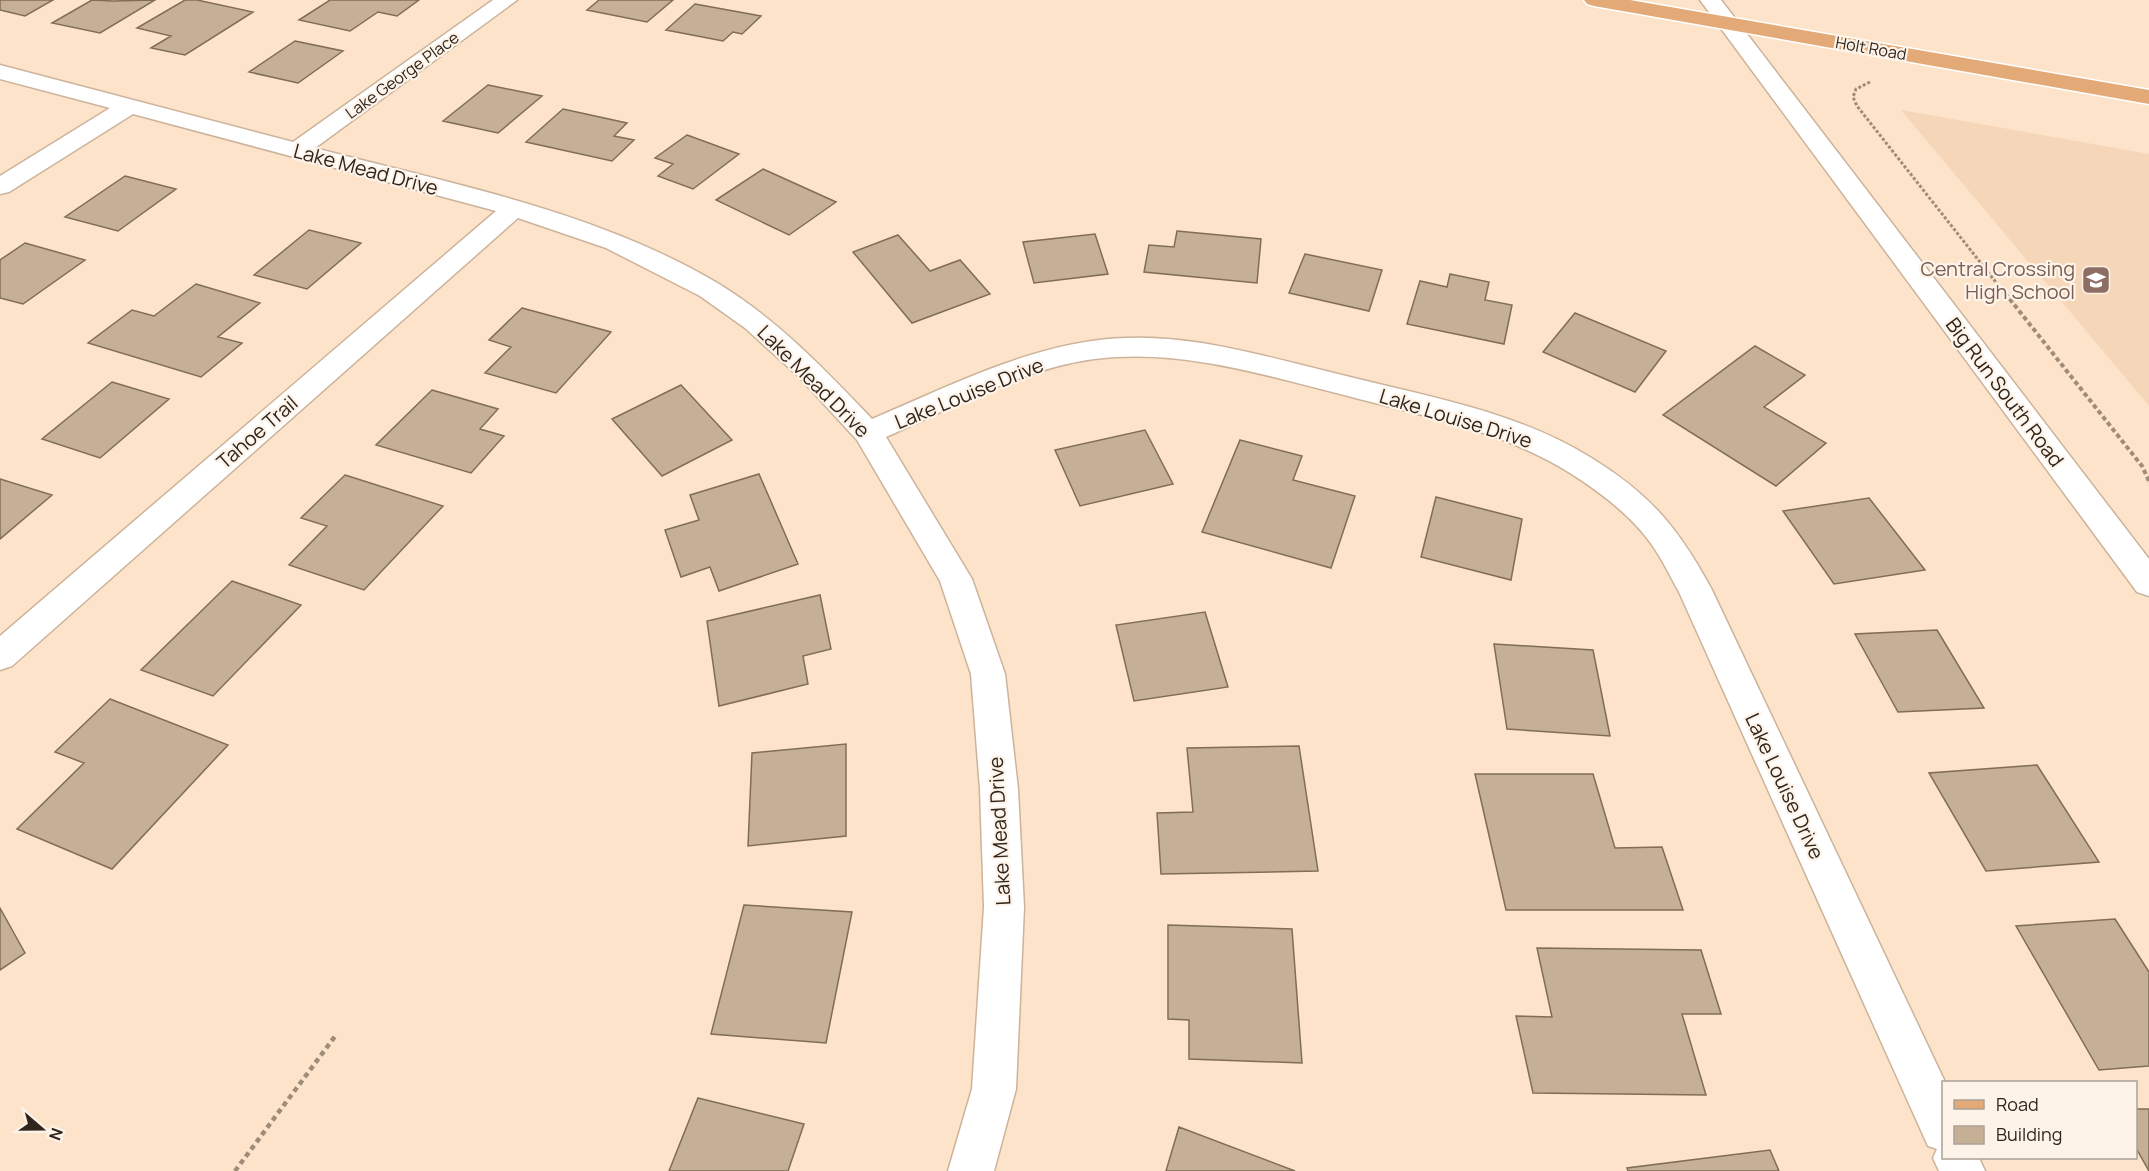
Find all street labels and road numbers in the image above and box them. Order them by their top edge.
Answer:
street label: Lake George Place [341,26,463,124]
street label: Holt Road [1834,31,1908,65]
street label: Lake Mead Drive [291,137,441,201]
street label: Big Run South Road [1940,312,2070,472]
street label: Lake Mead Drive [752,319,876,443]
street label: Lake Louise Drive [891,351,1047,435]
street label: Lake Louise Drive [1376,382,1536,454]
street label: Tahoe Trail [211,389,303,475]
street label: Lake Louise Drive [1739,709,1831,863]
street label: Lake Mead Drive [982,756,1016,906]

